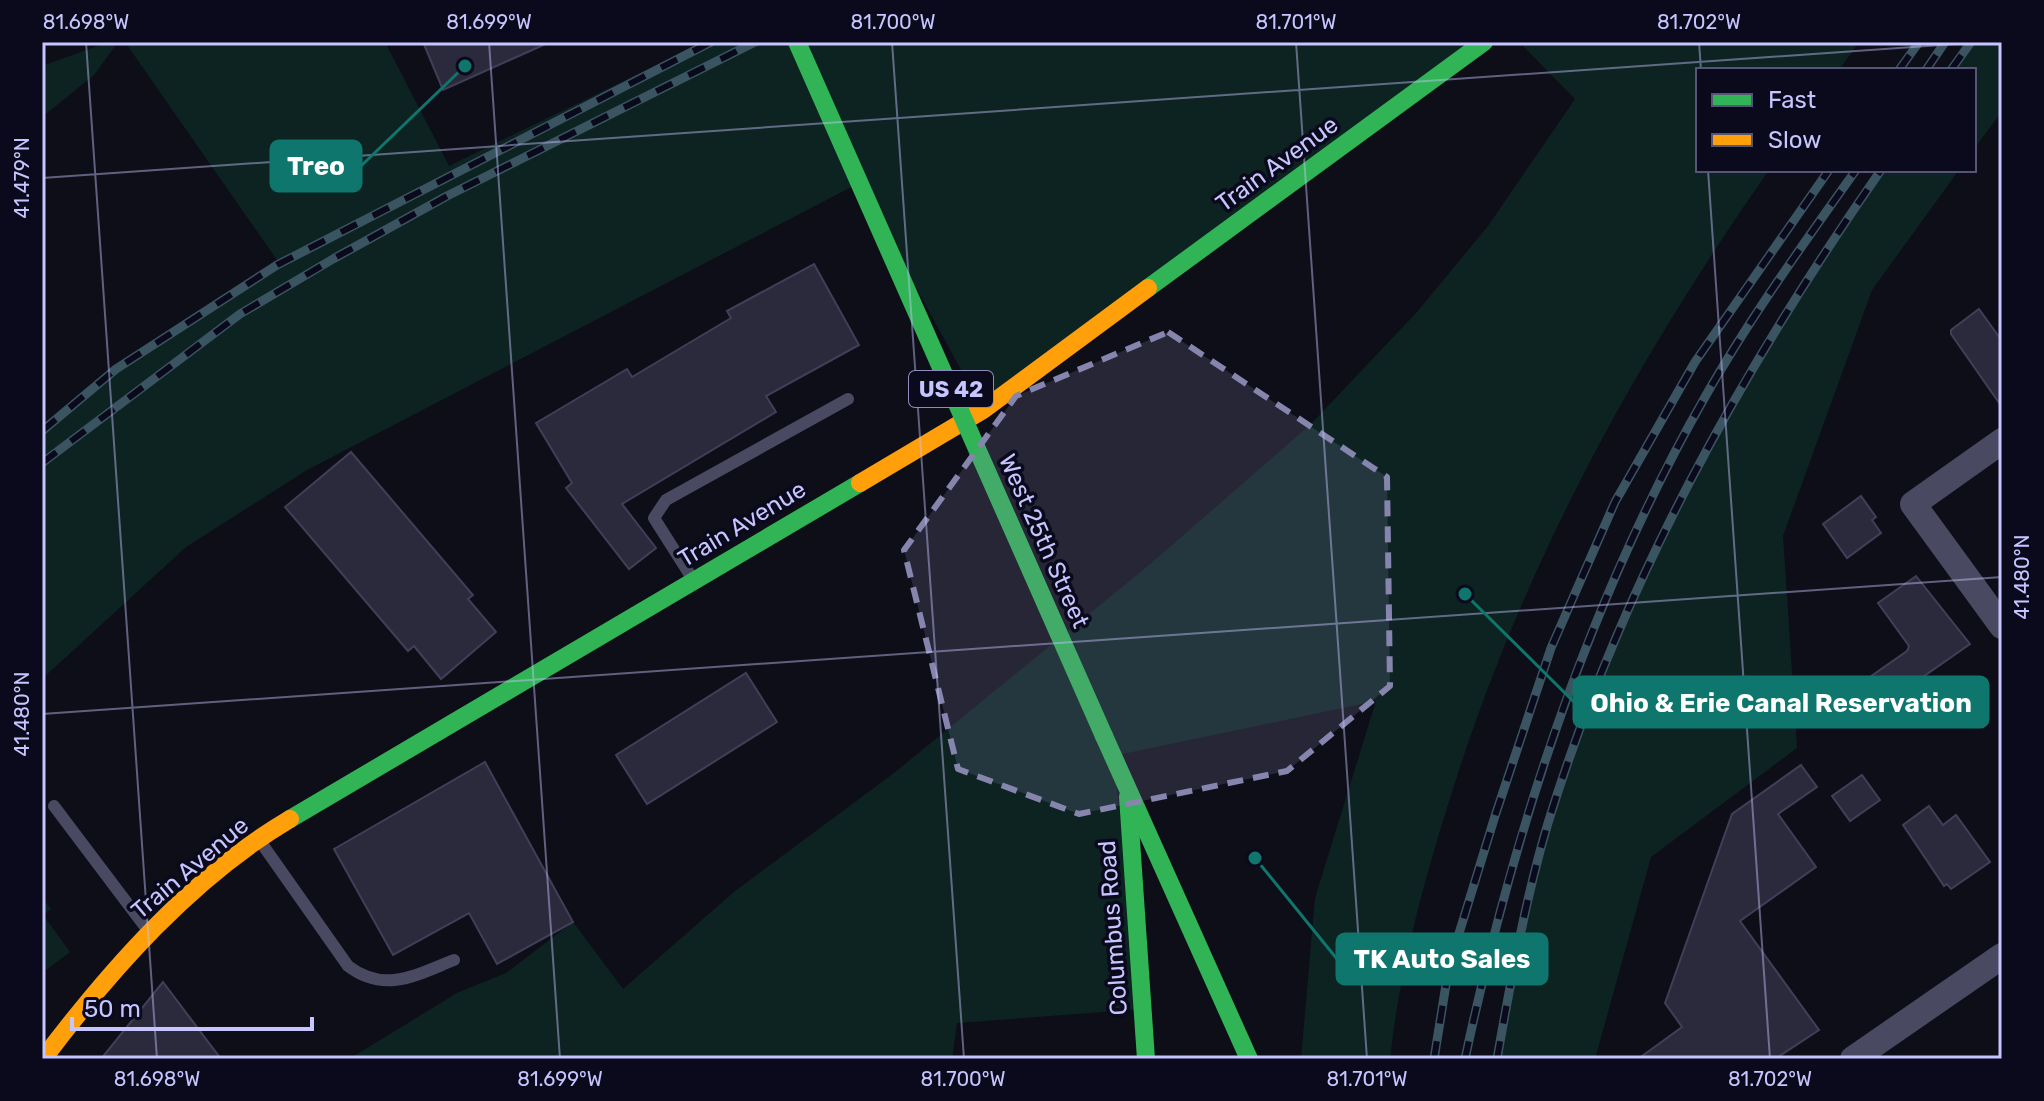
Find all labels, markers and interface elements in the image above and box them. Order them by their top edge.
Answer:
text: 81.698°W [43,10,129,34]
text: 81.699°W [446,10,532,34]
text: 81.700°W [850,10,936,34]
text: 81.701°W [1255,10,1337,34]
text: 81.702°W [1657,10,1741,34]
legend [1696,68,1976,172]
text: Fast [1768,86,1816,114]
street label: Train Avenue [1211,110,1343,218]
text: Slow [1768,126,1821,154]
text: 41.479°N [10,137,34,219]
callout: Treo [271,141,361,191]
text: Treo [287,151,345,182]
road number: US 42 [909,371,993,407]
street label: West 25th Street [993,450,1095,632]
street label: Train Avenue [673,475,811,573]
text: 41.480°N [2010,535,2034,619]
text: 41.480°N [10,672,34,756]
callout: Ohio & Erie Canal Reservation [1574,677,1988,727]
text: Ohio & Erie Canal Reservation [1590,688,1972,719]
street label: Train Avenue [126,811,254,925]
street label: Columbus Road [1093,840,1133,1016]
callout: TK Auto Sales [1337,934,1547,984]
text: TK Auto Sales [1354,944,1530,975]
scale bar [72,981,312,1031]
text: 50 m [84,995,141,1023]
text: 81.698°W [114,1067,200,1091]
text: 81.699°W [517,1067,603,1091]
text: 81.700°W [920,1067,1006,1091]
text: 81.701°W [1326,1067,1408,1091]
text: 81.702°W [1728,1067,1812,1091]

